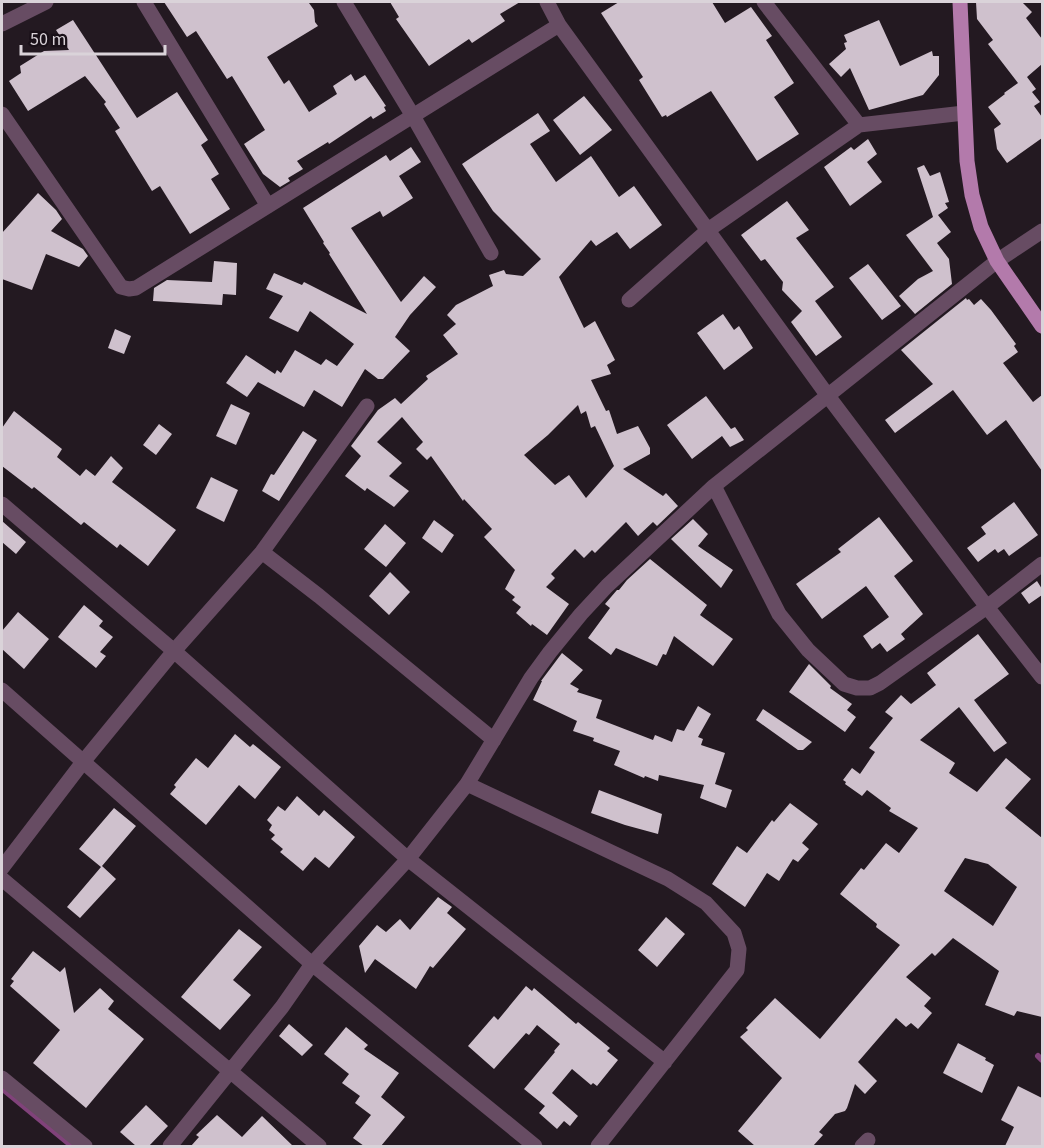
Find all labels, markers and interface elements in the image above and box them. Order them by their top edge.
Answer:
scale bar [21,18,165,56]
text: 50 m [30,27,66,52]

